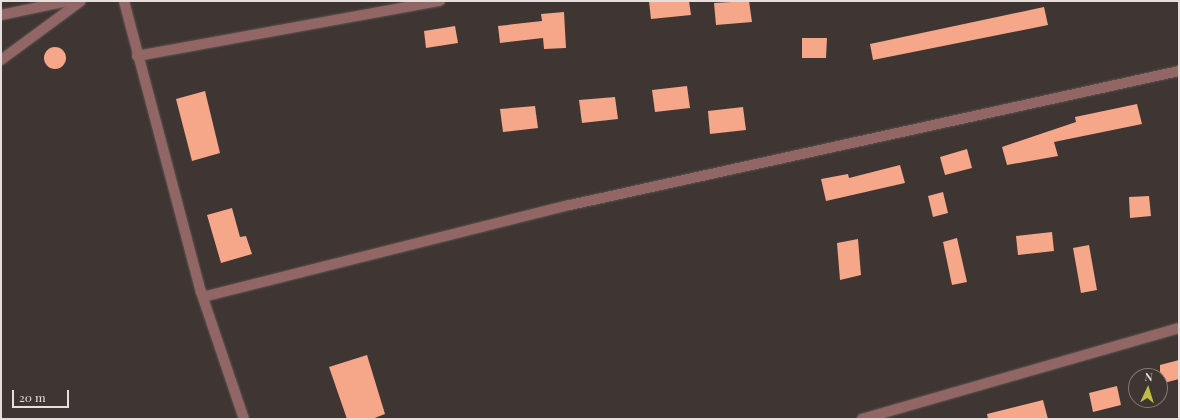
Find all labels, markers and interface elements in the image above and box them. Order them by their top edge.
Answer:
north arrow [1128,368,1168,408]
text: N [1144,369,1153,384]
scale bar [14,382,71,408]
text: 20 m [19,389,46,405]

